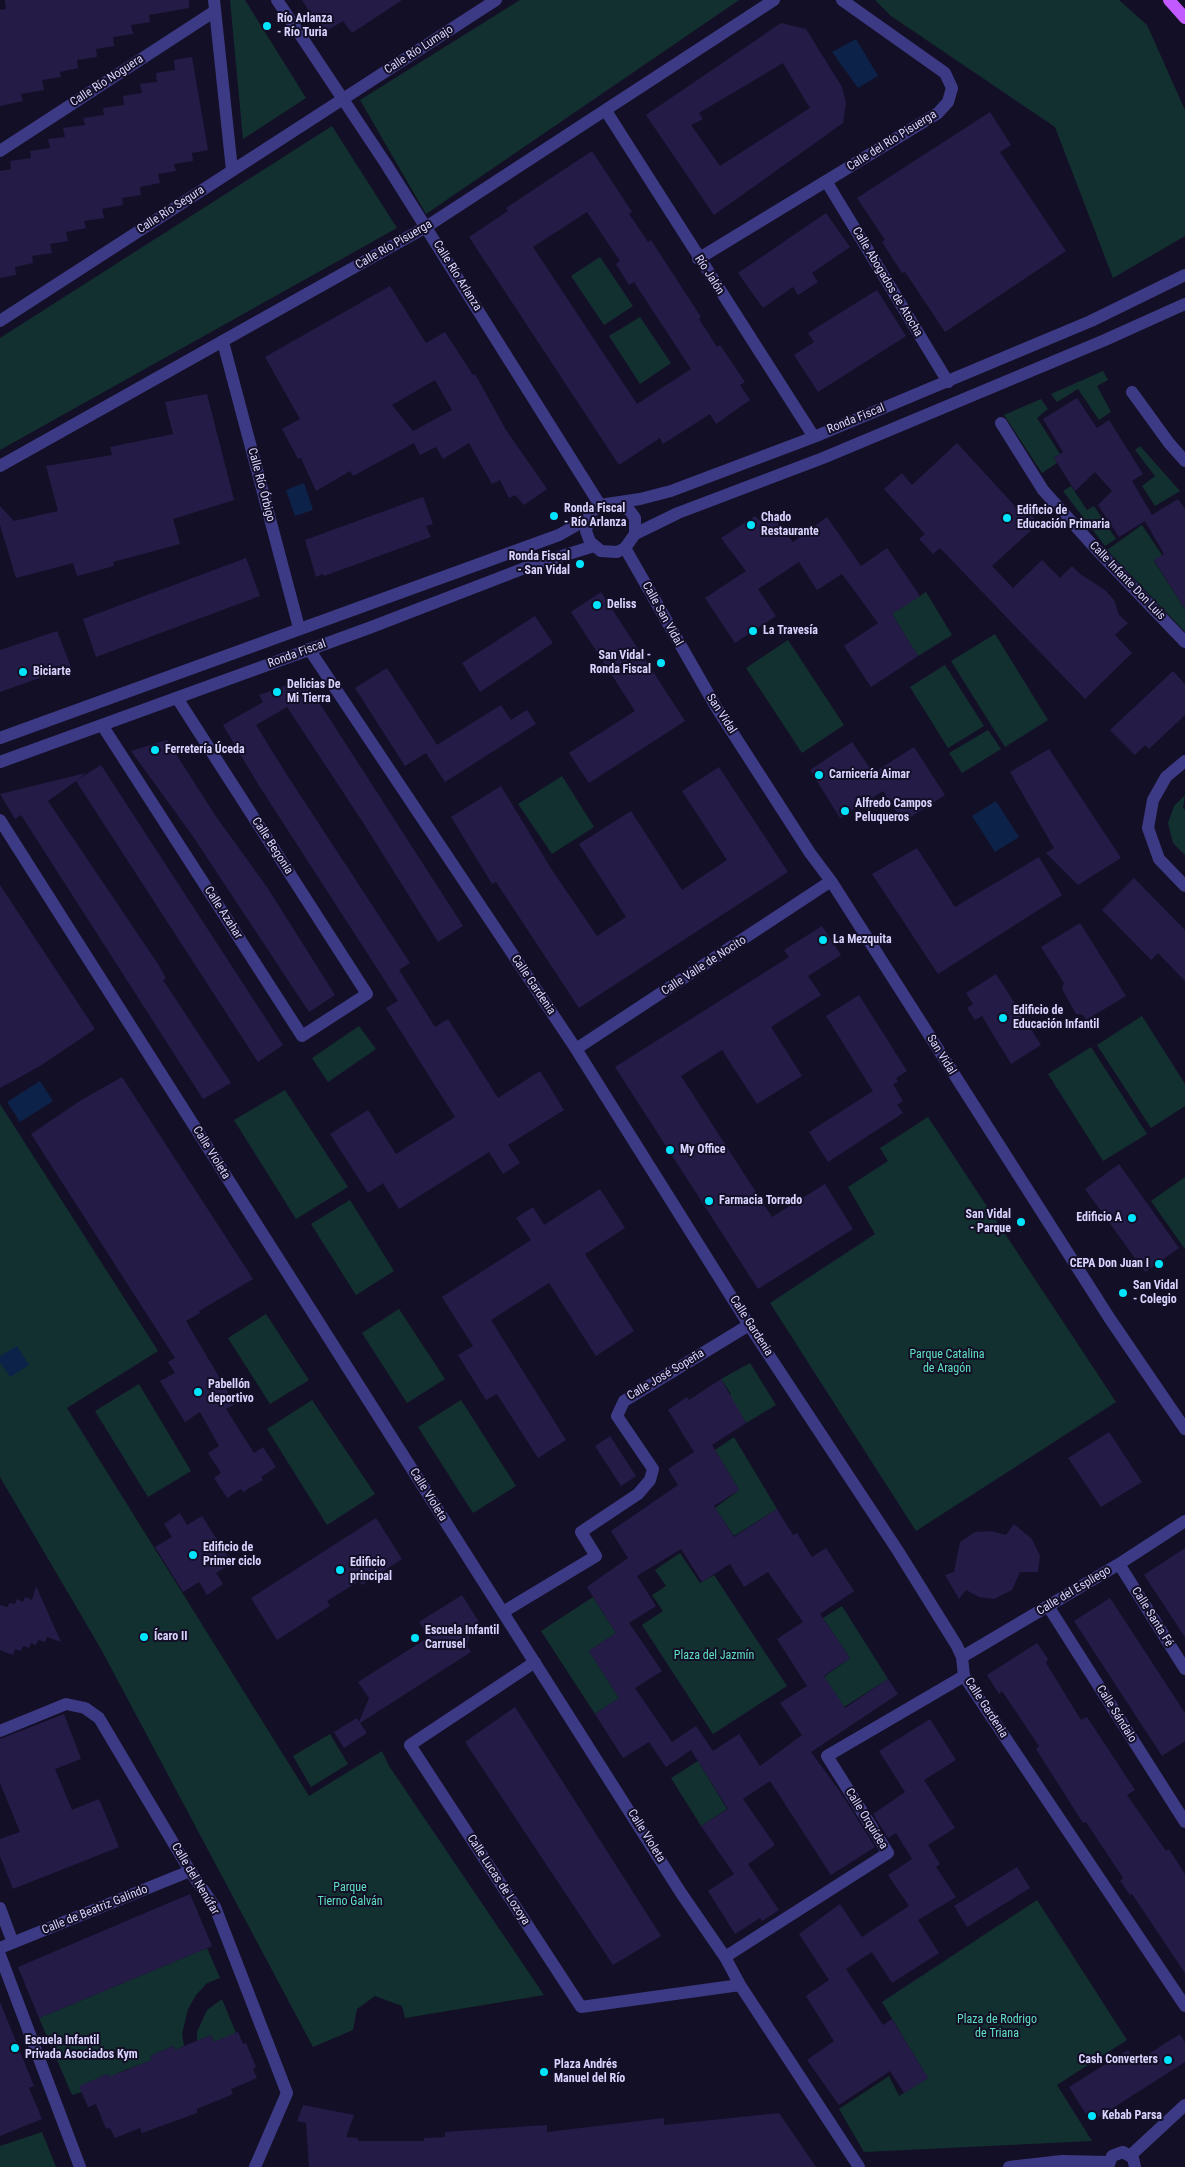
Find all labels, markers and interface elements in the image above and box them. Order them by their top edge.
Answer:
place label: Río Arlanza - Río Turia [277,12,332,40]
marker: Río Arlanza - Río Turia [261,20,273,32]
street label: Calle Río Lumajo [382,22,456,78]
street label: Calle Río Noguera [68,52,146,110]
street label: Calle del Río Pisuerga [845,108,939,174]
street label: Calle Río Segura [135,183,207,237]
street label: Calle Río Pisuerga [353,217,435,273]
street label: Calle Abogados de Atocha [849,225,925,339]
street label: Calle Río Arlanza [430,238,484,314]
street label: Río Jalón [691,253,727,297]
street label: Ronda Fiscal [825,401,887,437]
street label: Calle Río Órbigo [244,446,278,524]
place label: Ronda Fiscal - Río Arlanza [564,502,626,530]
place label: Edificio de Educación Primaria [1017,504,1110,532]
marker: Ronda Fiscal - Río Arlanza [548,510,560,522]
place label: Chado Restaurante [761,511,819,539]
marker: Edificio de Educación Primaria [1001,512,1013,524]
marker: Chado Restaurante [745,519,757,531]
street label: Calle Infante Don Luis [1086,539,1168,623]
place label: Ronda Fiscal - San Vidal [509,550,570,578]
marker: Ronda Fiscal - San Vidal [574,558,586,570]
street label: Calle San Vidal [639,579,685,649]
place label: Deliss [607,598,636,612]
marker: Deliss [591,599,603,611]
place label: La Travesía [763,624,818,638]
marker: La Travesía [747,625,759,637]
street label: Ronda Fiscal [266,637,328,671]
place label: San Vidal - Ronda Fiscal [590,649,651,677]
marker: San Vidal - Ronda Fiscal [655,657,667,669]
place label: Biciarte [33,665,71,679]
marker: Biciarte [17,666,29,678]
place label: Delicias De Mi Tierra [287,678,341,706]
marker: Delicias De Mi Tierra [271,686,283,698]
street label: San Vidal [703,691,739,737]
place label: Ferretería Úceda [165,743,245,757]
marker: Ferretería Úceda [149,744,161,756]
place label: Carnicería Aimar [829,768,910,782]
marker: Carnicería Aimar [813,769,825,781]
place label: Alfredo Campos Peluqueros [855,797,932,825]
marker: Alfredo Campos Peluqueros [839,805,851,817]
street label: Calle Begonia [248,815,296,877]
street label: Calle Azahar [201,884,245,942]
street label: Calle Valle de Nocito [659,933,749,999]
place label: La Mezquita [833,933,892,947]
marker: La Mezquita [817,934,829,946]
street label: Calle Gardenia [508,952,558,1018]
place label: Edificio de Educación Infantil [1013,1004,1099,1032]
marker: Edificio de Educación Infantil [997,1012,1009,1024]
street label: San Vidal [923,1032,959,1078]
street label: Calle Violeta [189,1124,233,1182]
place label: My Office [680,1143,726,1157]
marker: My Office [664,1144,676,1156]
place label: Farmacia Torrado [719,1194,802,1208]
marker: Farmacia Torrado [703,1195,715,1207]
place label: San Vidal - Parque [966,1208,1011,1236]
place label: Edificio A [1076,1211,1122,1225]
marker: Edificio A [1126,1212,1138,1224]
marker: San Vidal - Parque [1015,1216,1027,1228]
place label: CEPA Don Juan I [1070,1257,1149,1271]
marker: CEPA Don Juan I [1153,1258,1165,1270]
place label: San Vidal - Colegio [1133,1279,1178,1307]
marker: San Vidal - Colegio [1117,1287,1129,1299]
street label: Calle Gardenia [726,1293,776,1359]
street label: Calle José Sopeña [625,1346,707,1404]
park label: Parque Catalina de Aragón [910,1348,984,1376]
place label: Pabellón deportivo [208,1378,254,1406]
marker: Pabellón deportivo [192,1386,204,1398]
street label: Calle Violeta [406,1466,450,1524]
place label: Edificio de Primer ciclo [203,1541,261,1569]
marker: Edificio de Primer ciclo [187,1549,199,1561]
place label: Edificio principal [350,1556,392,1584]
street label: Calle del Espliego [1034,1563,1114,1619]
marker: Edificio principal [334,1564,346,1576]
street label: Calle Santa Fé [1128,1585,1176,1649]
place label: Escuela Infantil Carrusel [425,1624,499,1652]
place label: Ícaro II [154,1630,187,1644]
marker: Ícaro II [138,1631,150,1643]
marker: Escuela Infantil Carrusel [409,1632,421,1644]
park label: Plaza del Jazmín [674,1649,754,1663]
street label: Calle Gardenia [961,1675,1011,1741]
street label: Calle Sándalo [1093,1683,1139,1745]
street label: Calle Orquídea [842,1786,890,1852]
street label: Calle Violeta [624,1807,668,1865]
street label: Calle Lucas de Lozoya [463,1832,533,1928]
street label: Calle del Nenúfar [168,1840,222,1918]
park label: Parque Tierno Galván [317,1881,383,1909]
street label: Calle de Beatriz Galindo [40,1882,150,1938]
park label: Plaza de Rodrigo de Triana [957,2013,1037,2041]
place label: Escuela Infantil Privada Asociados Kym [25,2034,138,2062]
marker: Escuela Infantil Privada Asociados Kym [9,2042,21,2054]
place label: Cash Converters [1079,2053,1158,2067]
marker: Cash Converters [1162,2054,1174,2066]
place label: Plaza Andrés Manuel del Río [554,2058,625,2086]
marker: Plaza Andrés Manuel del Río [538,2066,550,2078]
place label: Kebab Parsa [1102,2109,1162,2123]
marker: Kebab Parsa [1086,2110,1098,2122]

